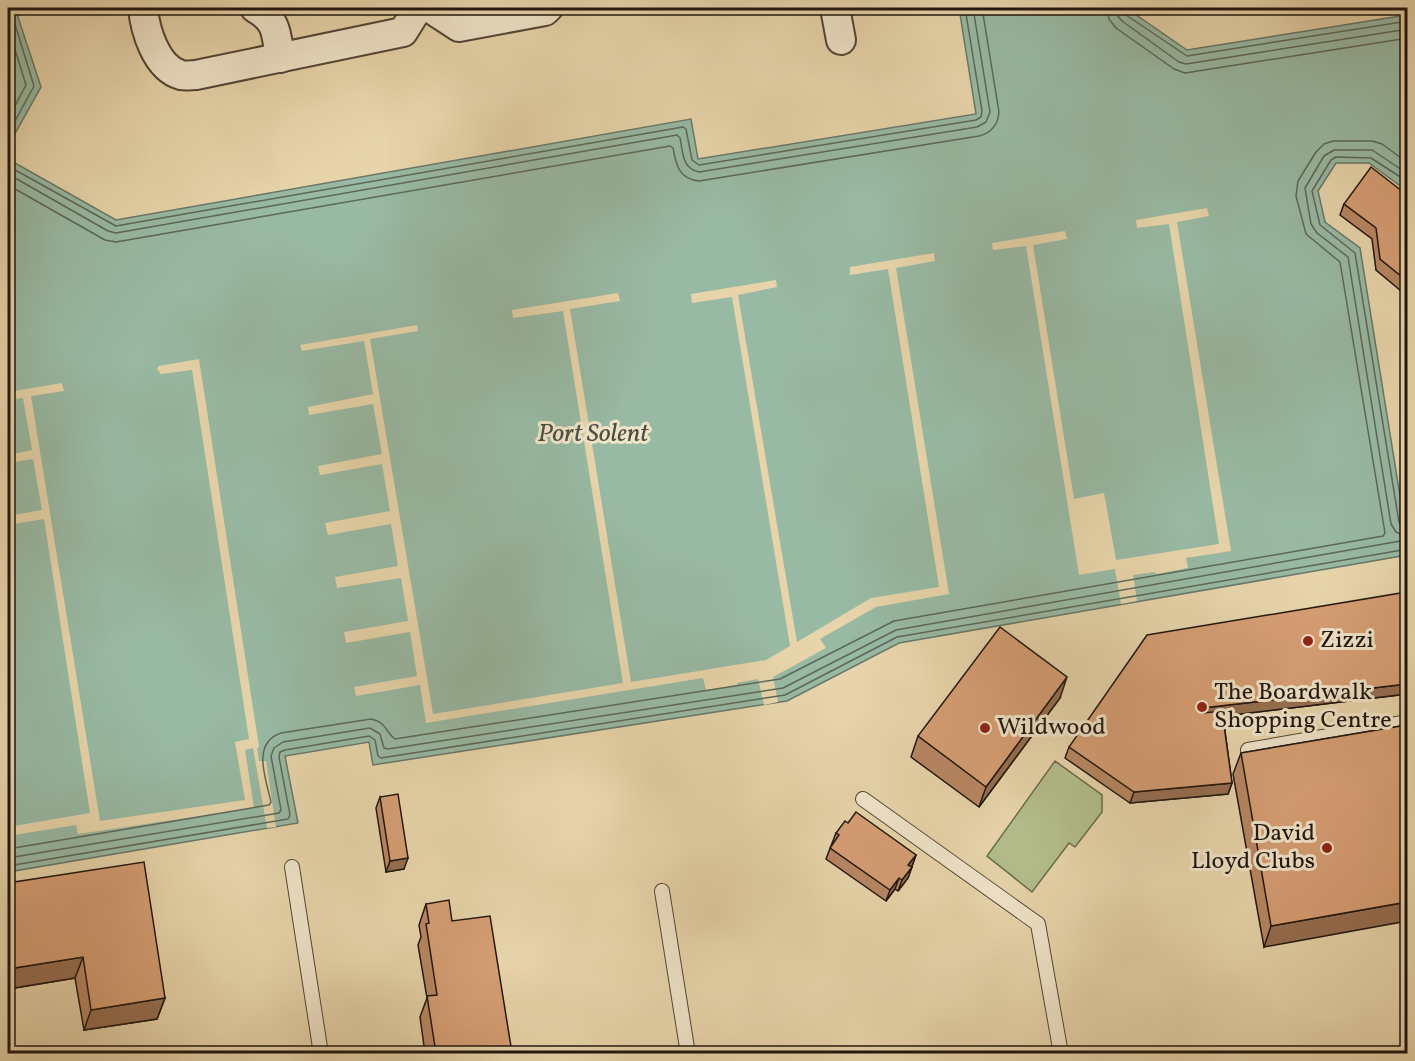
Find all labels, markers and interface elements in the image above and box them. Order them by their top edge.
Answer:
water label: Port Solent [538,416,649,452]
place label: Zizzi [1320,624,1374,658]
marker: Zizzi [1301,634,1315,648]
place label: The Boardwalk Shopping Centre [1214,676,1392,738]
marker: The Boardwalk Shopping Centre [1195,700,1209,714]
place label: Wildwood [997,711,1106,745]
marker: Wildwood [978,721,992,735]
place label: David Lloyd Clubs [1191,817,1315,879]
marker: David Lloyd Clubs [1320,841,1334,855]

